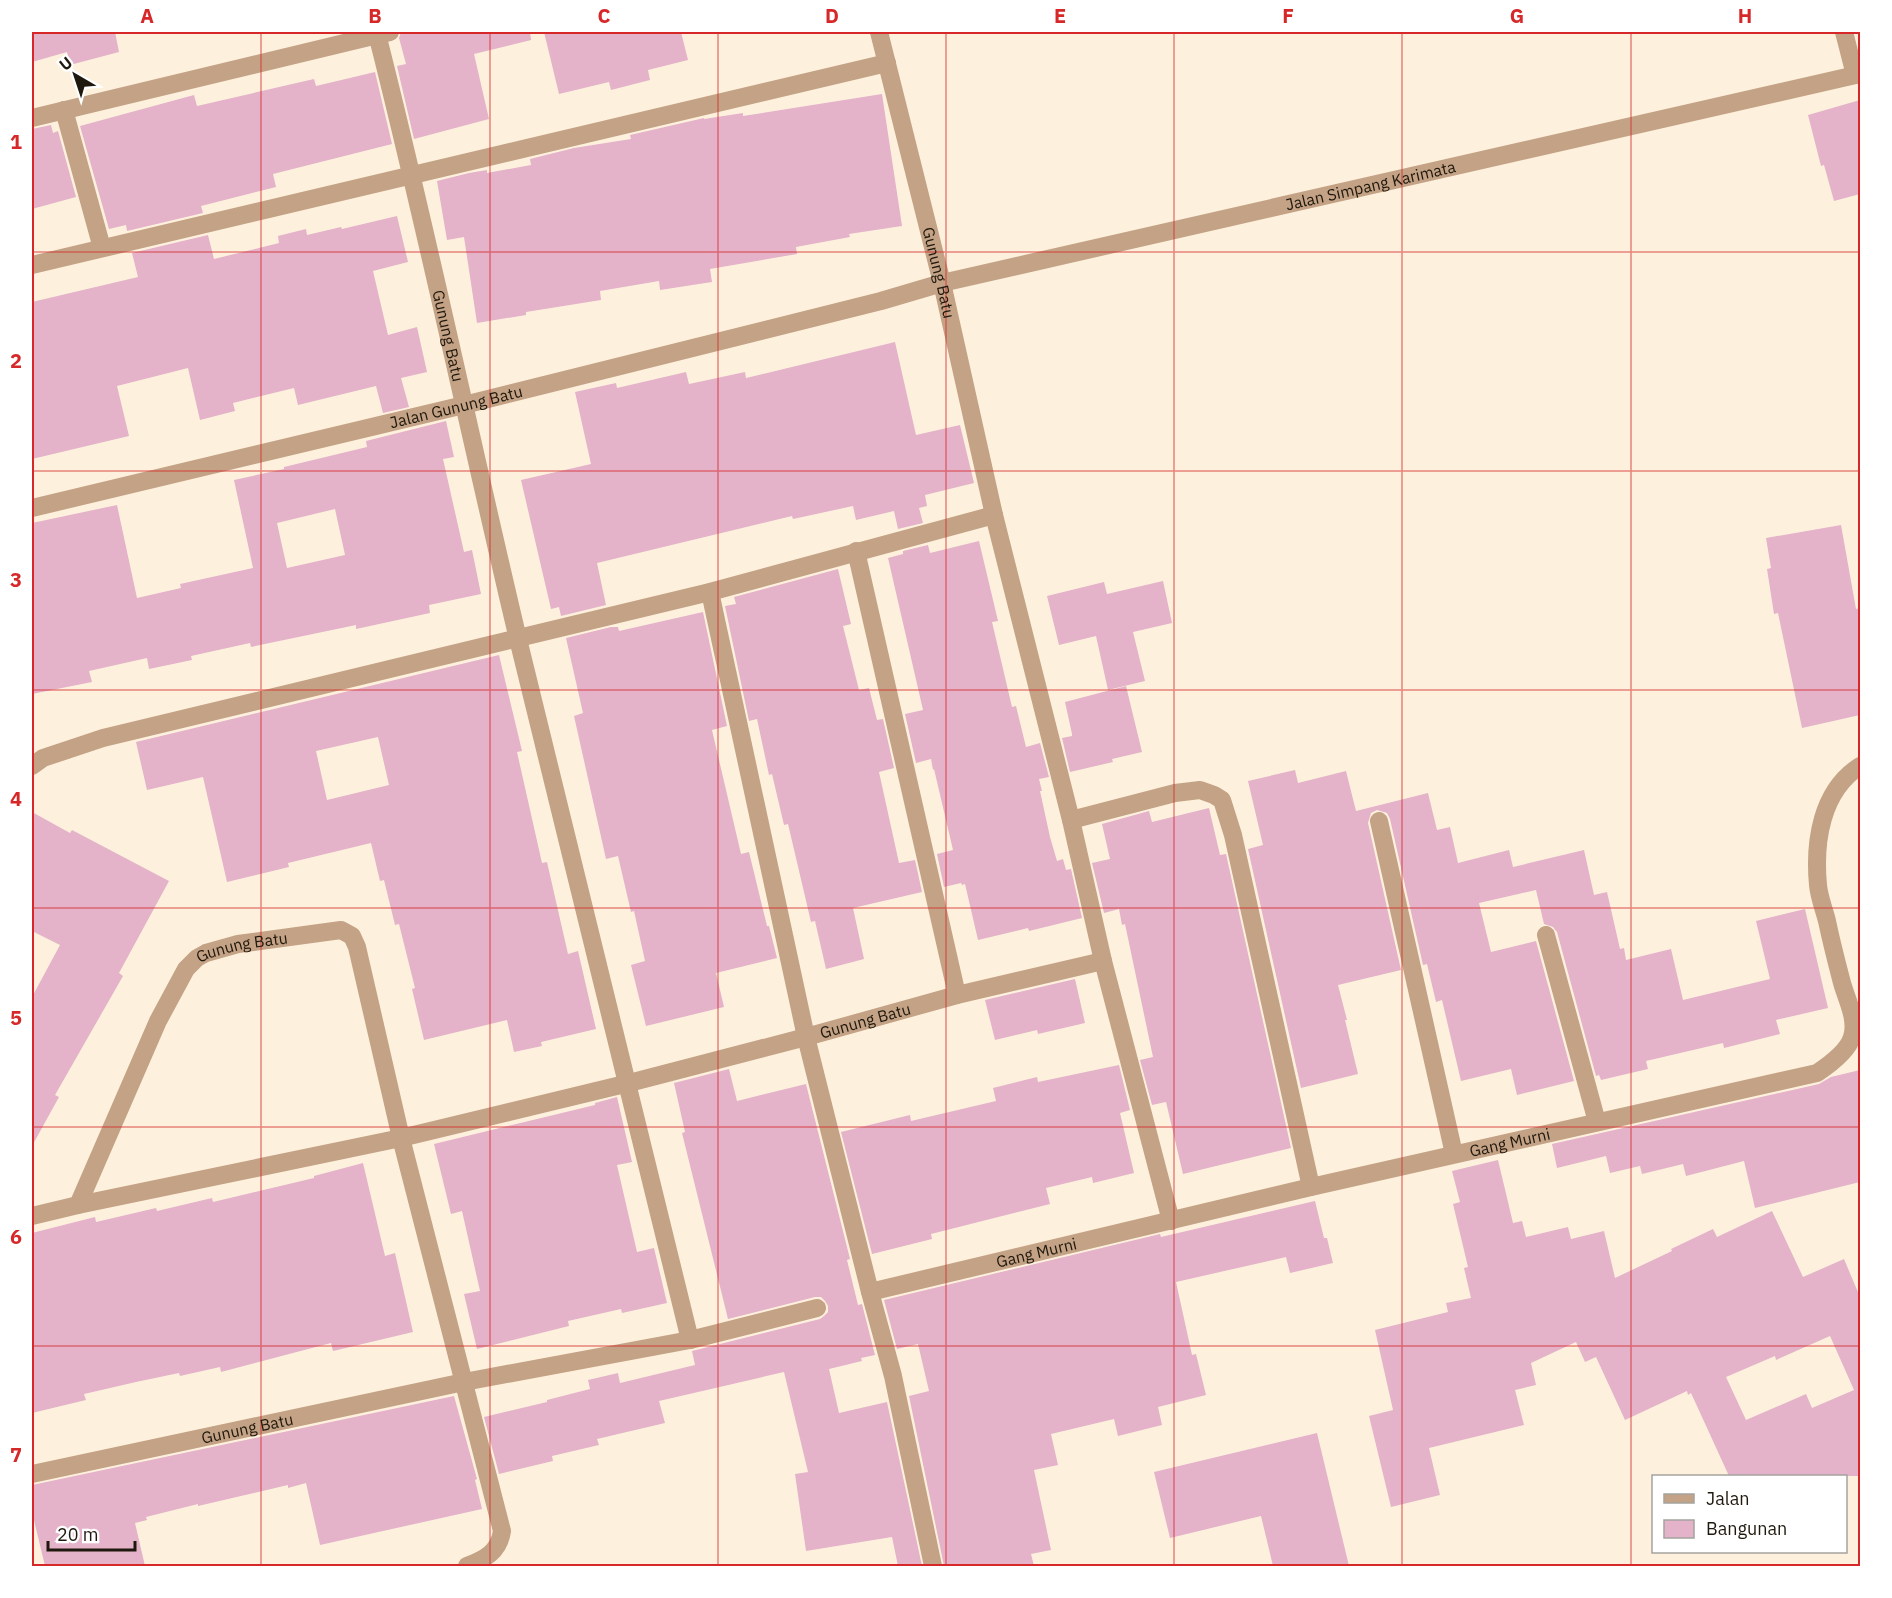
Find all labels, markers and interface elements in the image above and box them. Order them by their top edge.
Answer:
text: A [140,2,154,29]
text: B [368,2,382,29]
text: C [597,2,611,29]
text: D [825,2,839,29]
text: E [1054,2,1066,29]
text: F [1282,2,1294,29]
text: G [1510,2,1524,29]
text: H [1738,2,1752,29]
north arrow [45,45,105,105]
text: U [55,52,76,75]
text: 1 [10,128,22,155]
street label: Jalan Simpang Karimata [1284,156,1458,214]
street label: Gunung Batu [918,225,960,320]
street label: Gunung Batu [428,288,469,383]
text: 2 [10,347,22,374]
street label: Jalan Gunung Batu [388,381,525,432]
text: 3 [10,566,22,593]
text: 4 [10,785,22,812]
street label: Gunung Batu [192,927,289,967]
street label: Gunung Batu [817,998,913,1043]
text: 5 [10,1004,22,1031]
street label: Gang Murni [1467,1123,1552,1161]
text: 6 [10,1223,22,1250]
street label: Gang Murni [994,1233,1079,1272]
street label: Gunung Batu [199,1409,295,1448]
text: 7 [10,1441,22,1468]
legend [1652,1475,1847,1553]
text: Jalan [1706,1487,1750,1510]
scale bar [48,1514,135,1552]
text: Bangunan [1706,1517,1787,1540]
text: 20 m [57,1523,99,1546]

